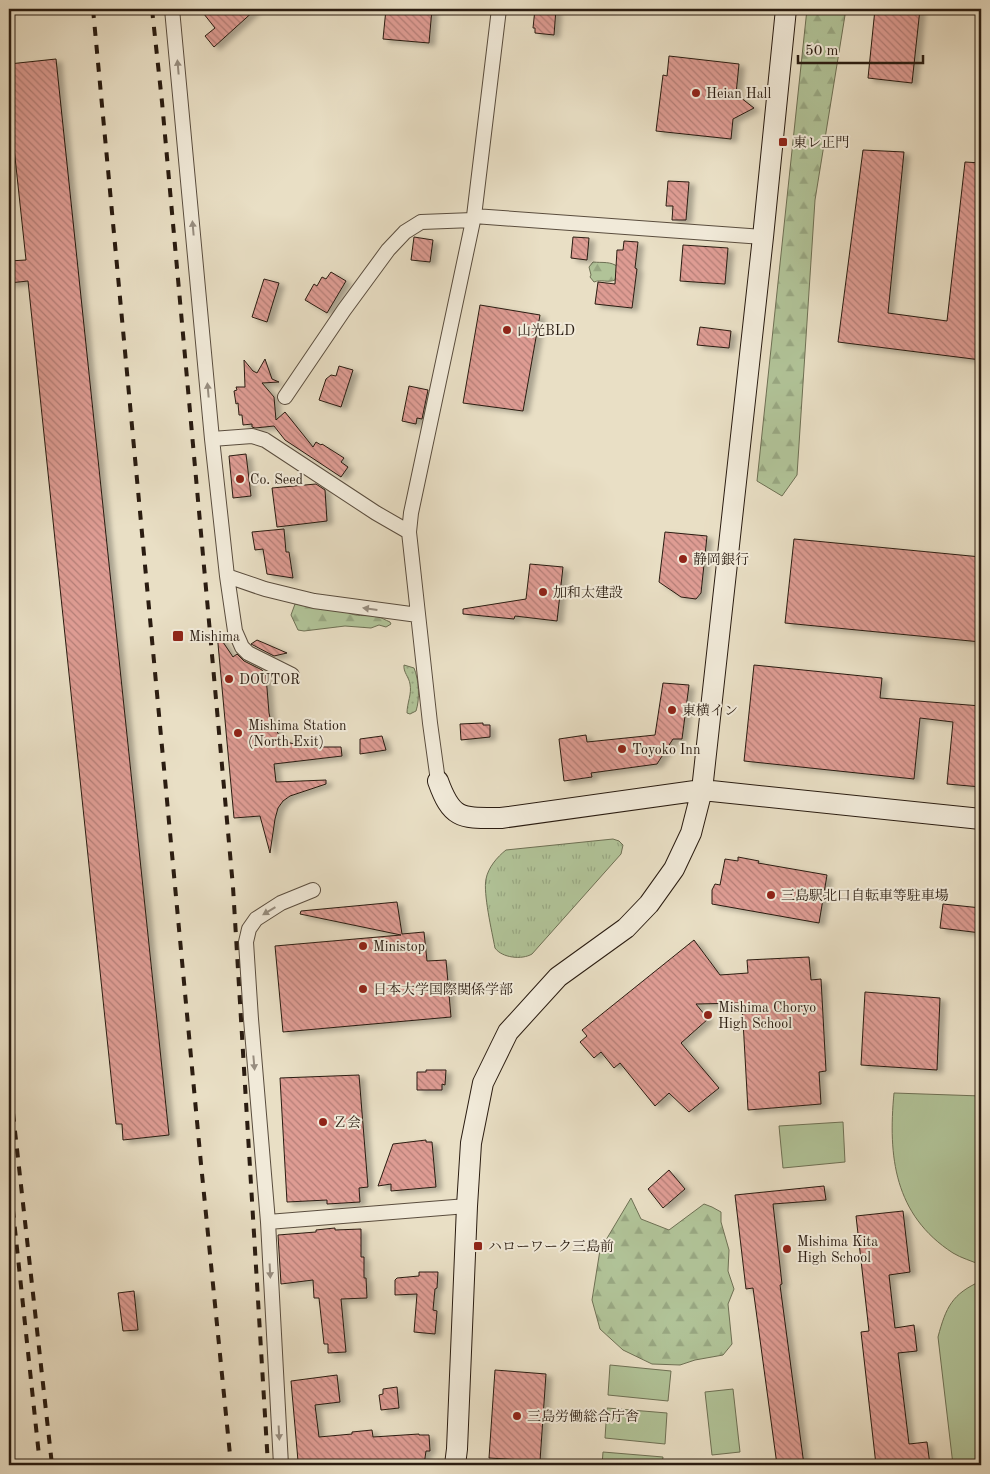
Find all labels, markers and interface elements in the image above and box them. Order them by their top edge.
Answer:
scale bar [798,32,922,64]
text: 50 m [805,44,839,59]
one-way arrow [173,58,181,74]
marker: Heian Hall [690,87,702,99]
place label: Heian Hall [706,87,771,101]
place label: 東レ正門 [793,135,849,150]
marker: 東レ正門 [777,136,789,148]
one-way arrow [189,220,197,236]
place label: 山光BLD [517,323,575,338]
marker: 山光BLD [501,324,513,336]
one-way arrow [204,382,212,398]
marker: Co. Seed [234,473,246,485]
place label: Co. Seed [250,473,303,487]
place label: 静岡銀行 [693,552,749,567]
marker: 静岡銀行 [677,553,689,565]
place label: 加和太建設 [553,585,623,600]
marker: 加和太建設 [537,586,549,598]
one-way arrow [361,605,377,613]
marker: Mishima [171,629,185,643]
place label: Mishima [189,630,240,644]
marker: DOUTOR [223,673,235,685]
place label: DOUTOR [239,673,300,687]
place label: 東横イン [682,703,738,718]
marker: 東横イン [666,704,678,716]
place label: Mishima Station (North Exit) [248,719,347,749]
marker: Mishima Station (North Exit) [232,727,244,739]
marker: Toyoko Inn [616,743,628,755]
place label: Toyoko Inn [632,743,701,757]
place label: 三島駅北口自転車等駐車場 [781,888,949,903]
marker: 三島駅北口自転車等駐車場 [765,889,777,901]
one-way arrow [262,906,275,915]
marker: Ministop [357,940,369,952]
place label: Ministop [373,940,425,954]
place label: 日本大学国際関係学部 [373,982,513,997]
marker: 日本大学国際関係学部 [357,983,369,995]
place label: Mishima Choryo High School [718,1001,816,1031]
marker: Mishima Choryo High School [702,1009,714,1021]
one-way arrow [251,1056,259,1072]
place label: Ｚ会 [333,1115,361,1130]
marker: Ｚ会 [317,1116,329,1128]
place label: Mishima Kita High School [797,1235,878,1265]
place label: ハローワーク三島前 [488,1239,614,1254]
marker: ハローワーク三島前 [472,1240,484,1252]
marker: Mishima Kita High School [781,1243,793,1255]
one-way arrow [267,1263,275,1279]
place label: 三島労働総合庁舎 [527,1409,639,1424]
marker: 三島労働総合庁舎 [511,1410,523,1422]
one-way arrow [275,1426,283,1442]

